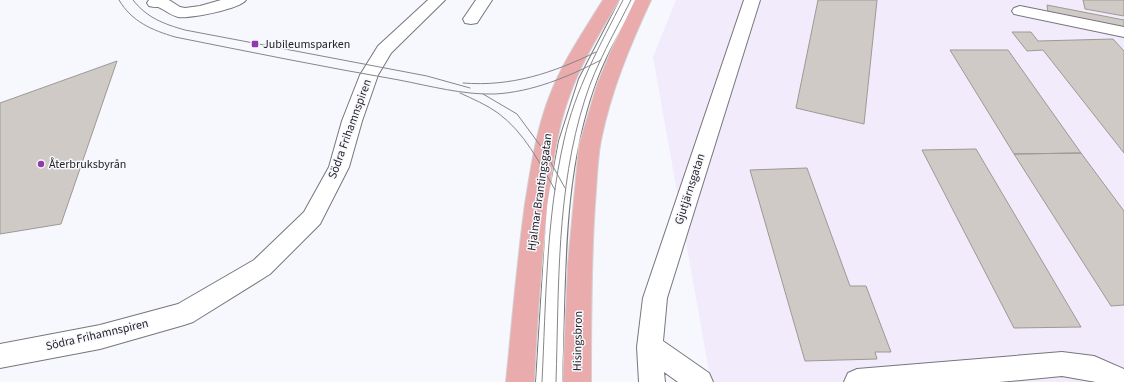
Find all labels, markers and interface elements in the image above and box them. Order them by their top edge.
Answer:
place label: Jubileumsparken [263,36,350,53]
marker: Jubileumsparken [250,39,260,49]
street label: Södra Frihamnspiren [324,77,376,181]
street label: Hjalmar Brantingsgatan [523,132,557,252]
street label: Gjutjärnsgatan [671,151,709,227]
place label: Återbruksbyrån [49,156,126,173]
marker: Återbruksbyrån [36,159,46,169]
street label: Hisingsbron [569,311,587,371]
street label: Södra Frihamnspiren [44,315,150,355]

